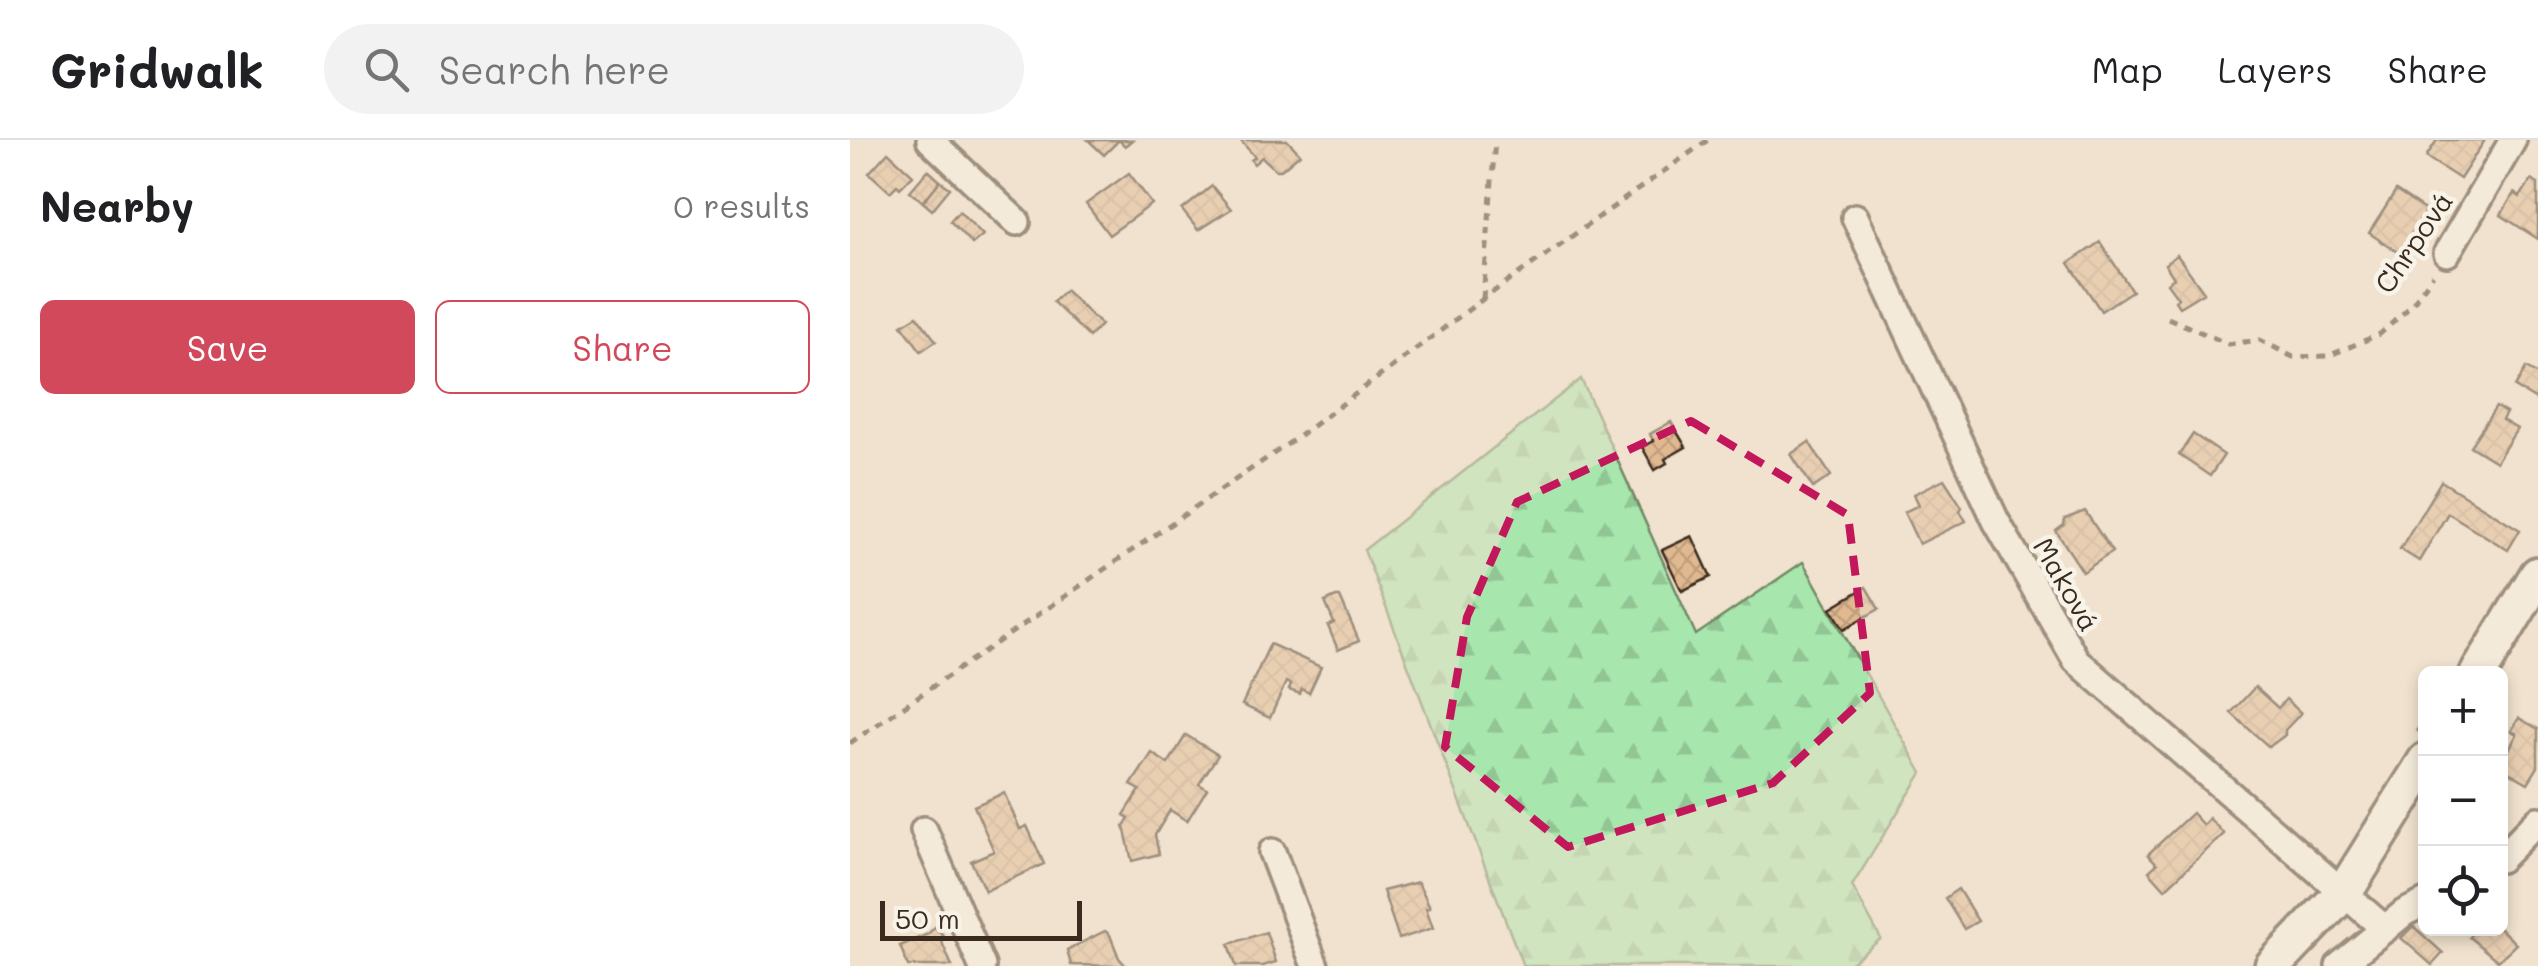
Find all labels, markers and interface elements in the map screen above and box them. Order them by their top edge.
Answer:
search box [324,24,1024,114]
text: Gridwalk [50,38,264,100]
icon: search [359,42,414,97]
text: Search here [439,44,670,94]
text: Map [2091,46,2163,92]
text: Layers [2218,46,2333,92]
text: Share [2388,46,2488,92]
text: Nearby [40,178,194,233]
text: 0 results [673,184,810,226]
street label: Chrpová [2366,184,2460,300]
button: Save [40,300,415,394]
button: Share [435,300,810,394]
street label: Maková [2026,531,2108,637]
map controls [2418,666,2508,936]
button: + [2418,666,2508,756]
button: − [2418,756,2508,846]
button: locate [2418,846,2508,936]
scale bar [880,896,1082,940]
text: 50 m [895,900,960,936]

